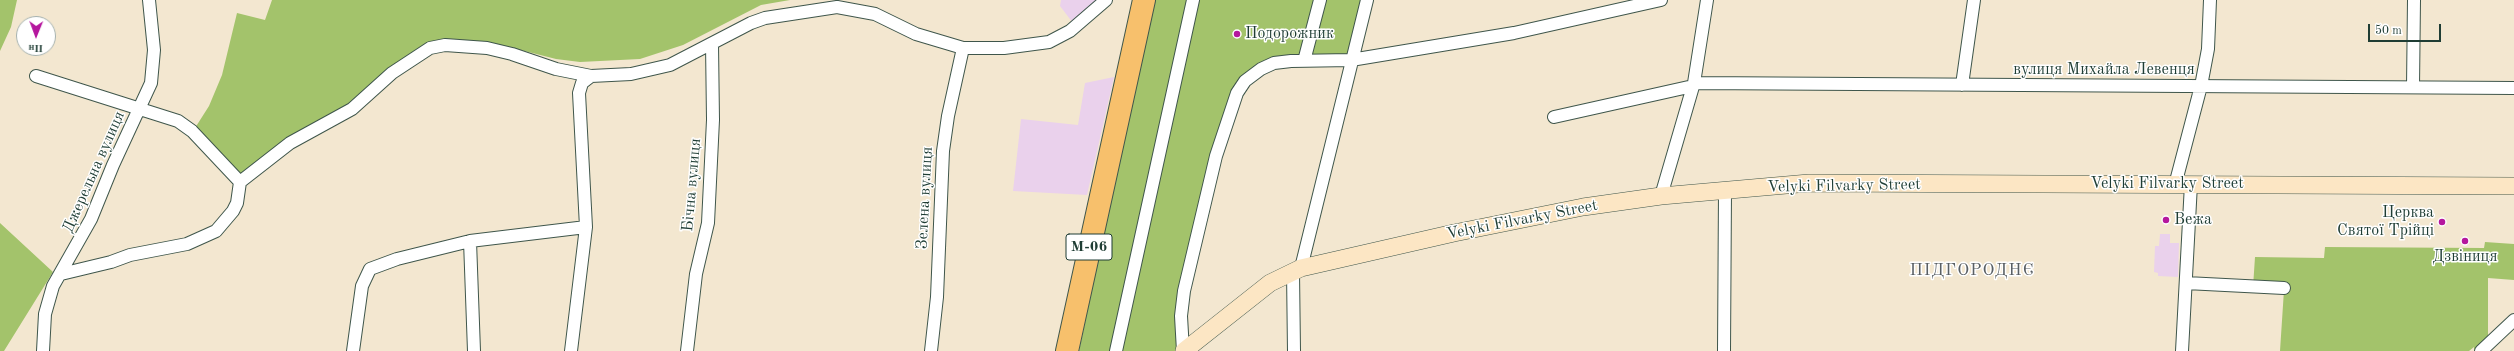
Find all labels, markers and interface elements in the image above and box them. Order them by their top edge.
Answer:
north arrow [16,16,56,56]
scale bar [2370,16,2443,42]
place label: Подорожник [1245,24,1334,44]
text: 50 m [2375,25,2402,37]
marker: Подорожник [1232,29,1242,39]
text: Пн [28,42,43,53]
street label: вулиця Михайла Левенця [2013,60,2195,80]
street label: Джерельна вулиця [59,108,129,236]
street label: Бічна вулиця [678,137,706,233]
street label: Зелена вулиця [913,146,937,250]
street label: Velyki Filvarky Street [2090,174,2244,194]
street label: Velyki Filvarky Street [1767,175,1921,197]
street label: Velyki Filvarky Street [1445,196,1599,244]
place label: Церква Святої Трійці [2337,203,2434,241]
place label: Вежа [2174,210,2212,230]
marker: Вежа [2161,215,2171,225]
marker: Церква Святої Трійці [2437,217,2447,227]
road number: М-06 [1066,234,1112,260]
marker: Дзвіниця [2460,236,2470,246]
place label: Дзвіниця [2432,247,2498,267]
district label: ПІДГОРОДНЄ [1909,261,2035,281]

